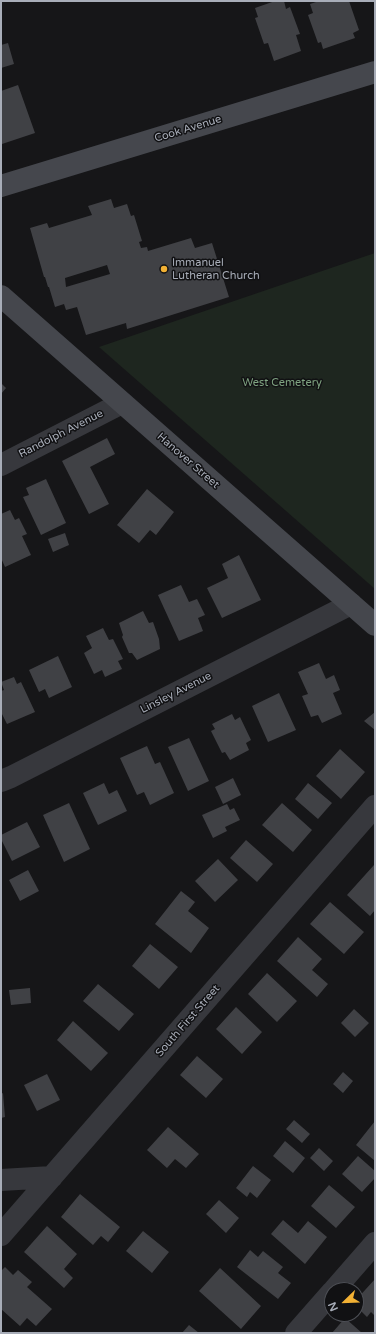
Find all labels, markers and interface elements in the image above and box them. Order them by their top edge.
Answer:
street label: Cook Avenue [153,113,223,145]
place label: Immanuel Lutheran Church [172,256,260,282]
marker: Immanuel Lutheran Church [159,264,169,274]
park label: West Cemetery [242,376,322,390]
street label: Randolph Avenue [17,407,105,461]
street label: Hanover Street [154,430,222,492]
street label: Linsley Avenue [138,669,214,717]
street label: South First Street [153,982,223,1060]
north arrow [324,1282,364,1322]
text: N [326,1300,341,1313]

